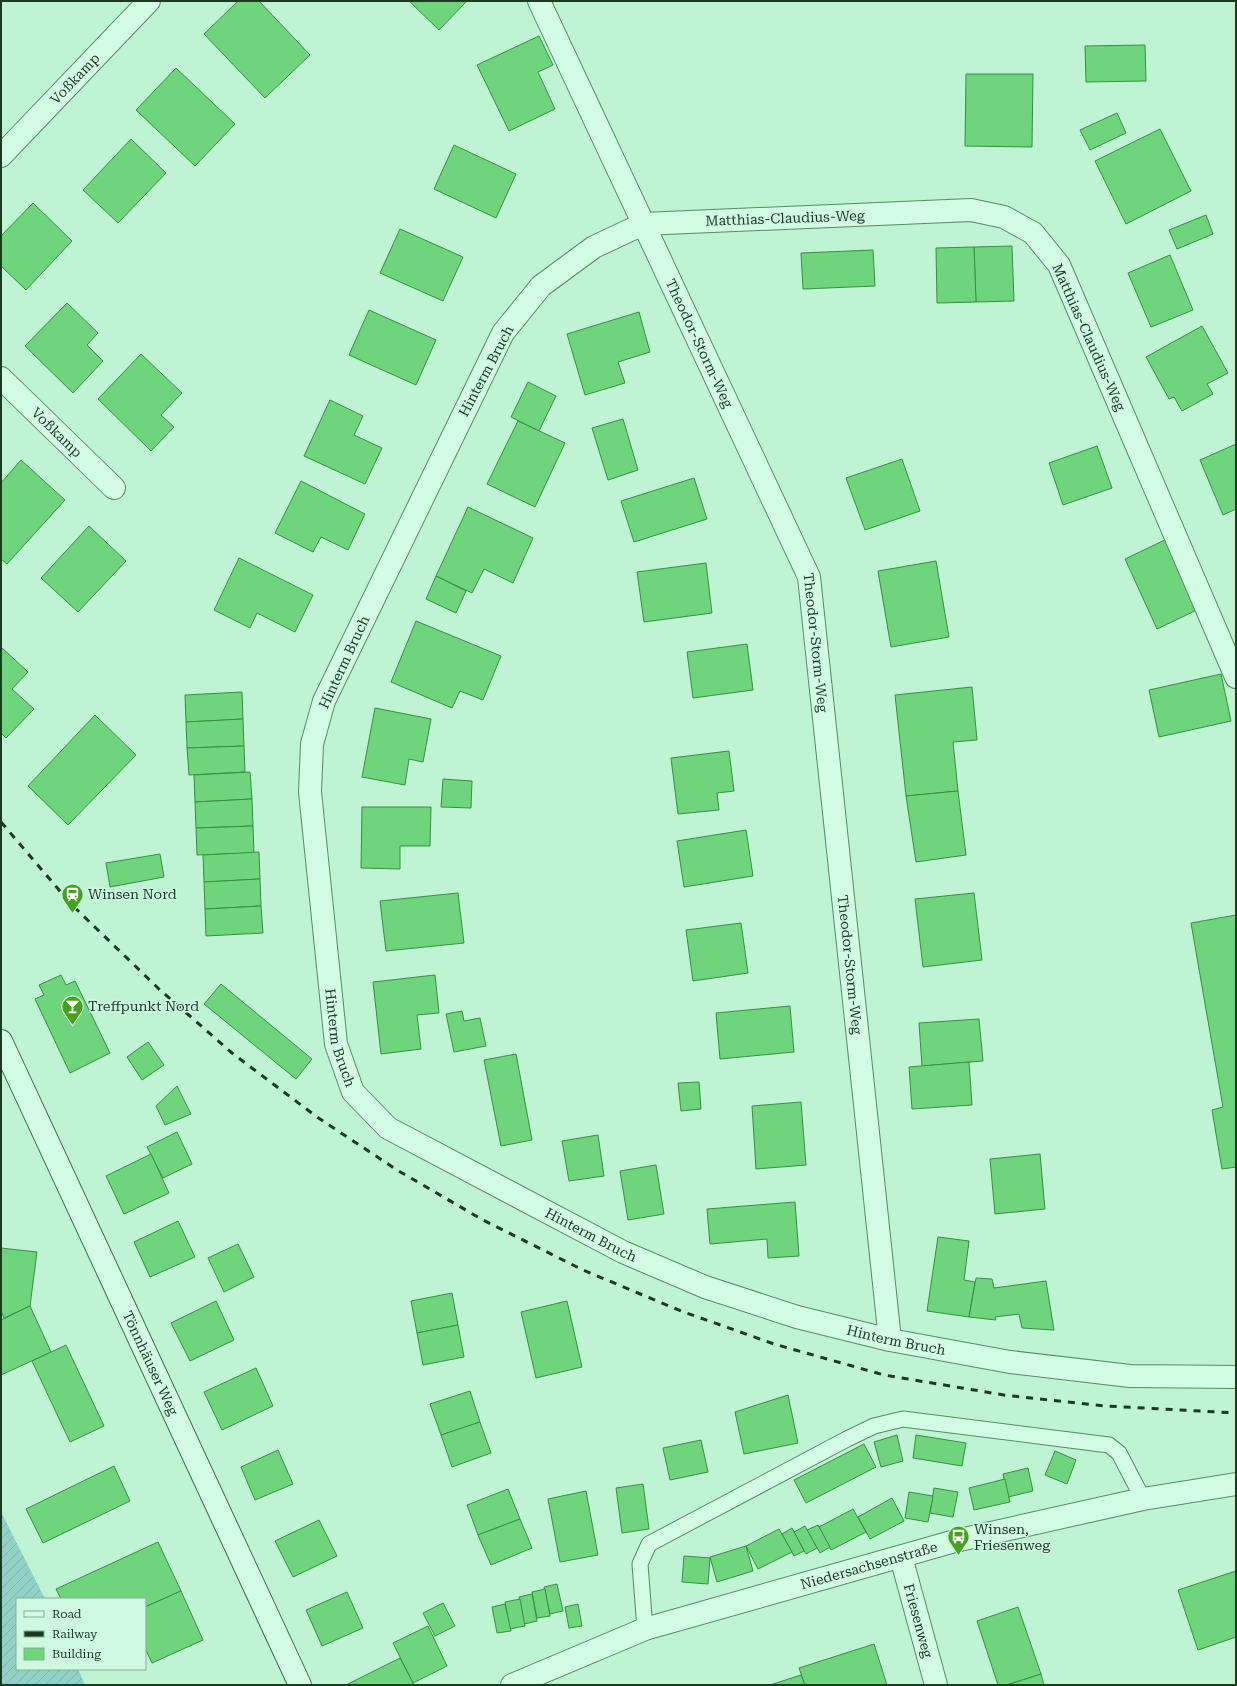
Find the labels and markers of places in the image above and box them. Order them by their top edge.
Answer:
station icon: Winsen Nord [60,881,86,914]
place label: Winsen Nord [88,886,177,902]
bar icon: Treffpunkt Nord [59,993,85,1026]
place label: Treffpunkt Nord [88,998,199,1014]
place label: Winsen, Friesenweg [974,1521,1050,1553]
bus stop icon: Winsen, Friesenweg [946,1524,972,1557]

